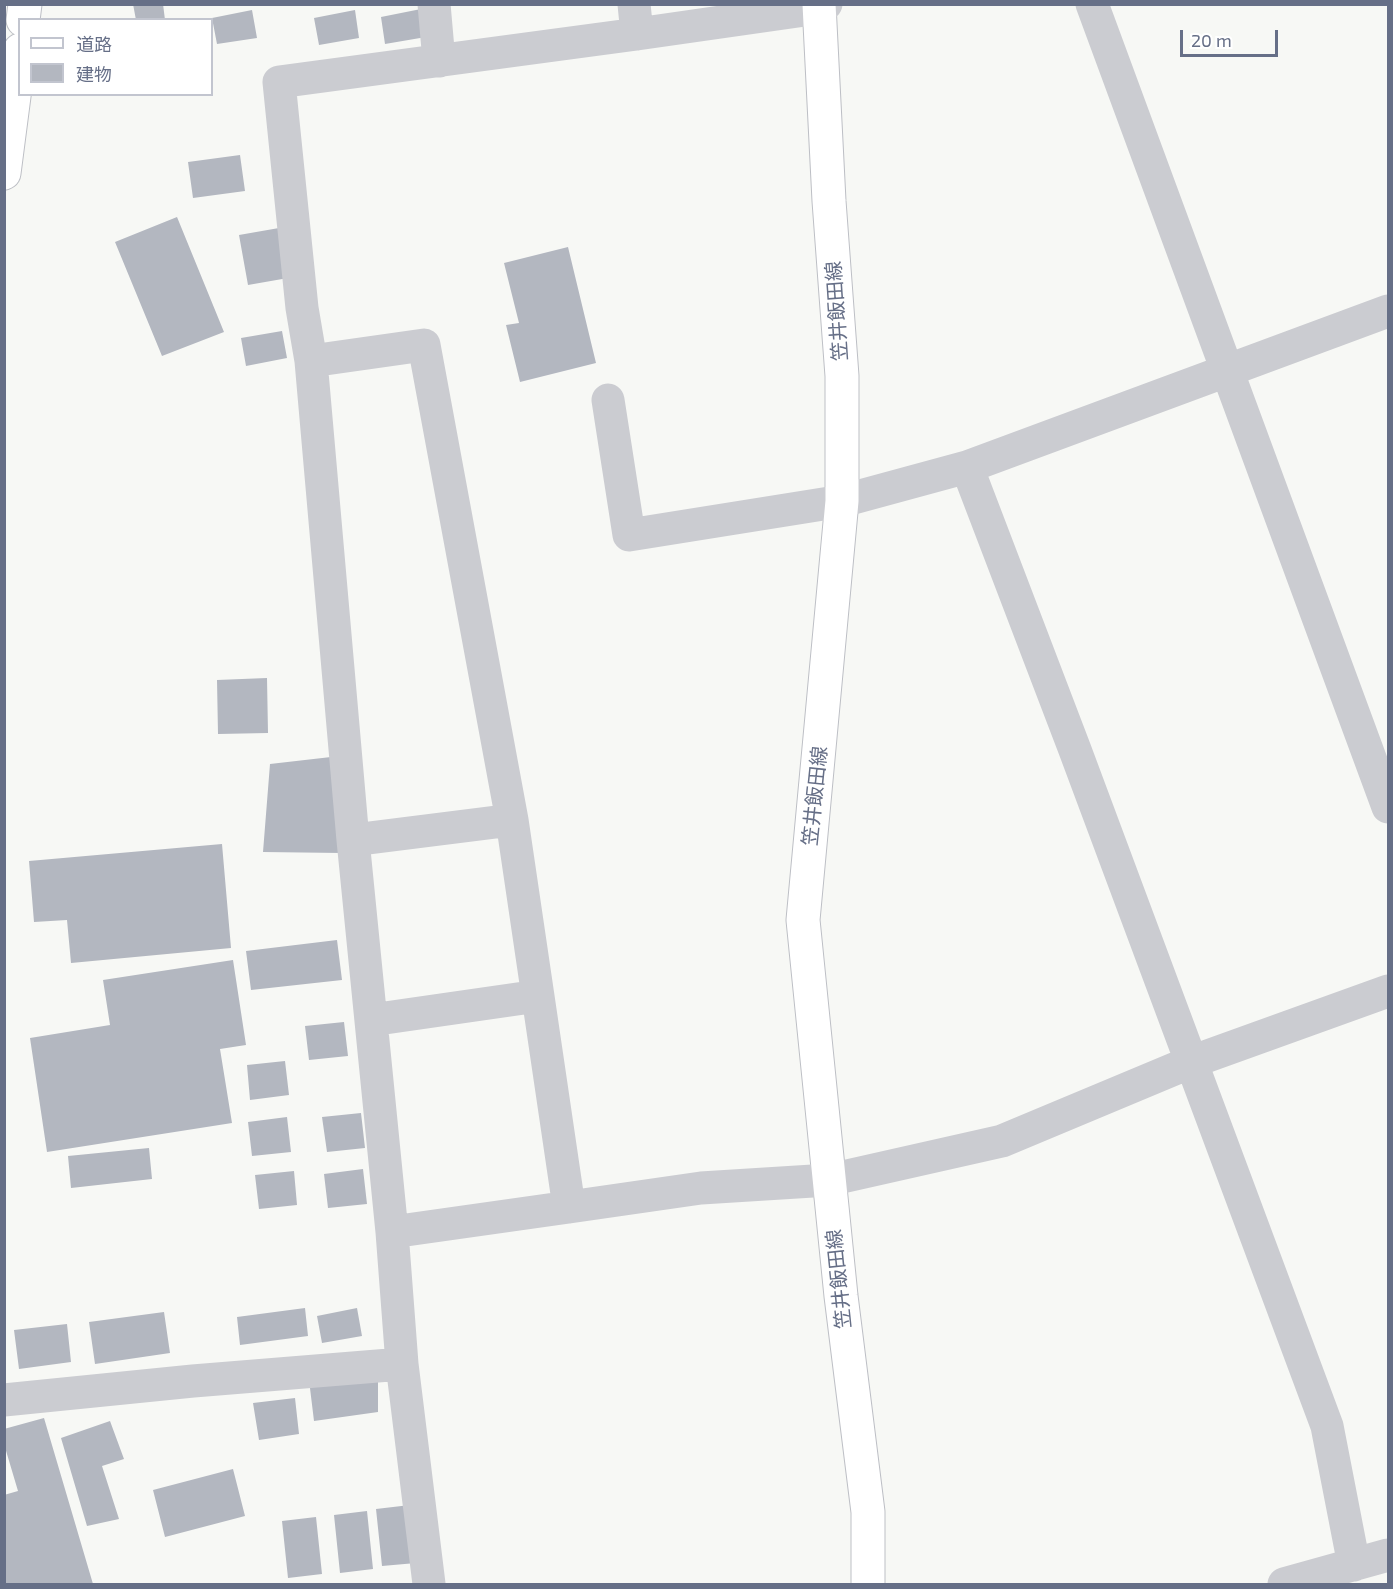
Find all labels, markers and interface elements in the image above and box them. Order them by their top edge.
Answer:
legend [18,18,213,96]
scale bar [1183,18,1280,56]
text: 20 m [1191,29,1232,51]
text: 道路 [76,33,112,55]
text: 建物 [76,63,112,85]
street label: 笠井飯田線 [822,260,852,362]
street label: 笠井飯田線 [798,745,832,847]
street label: 笠井飯田線 [822,1228,856,1330]

